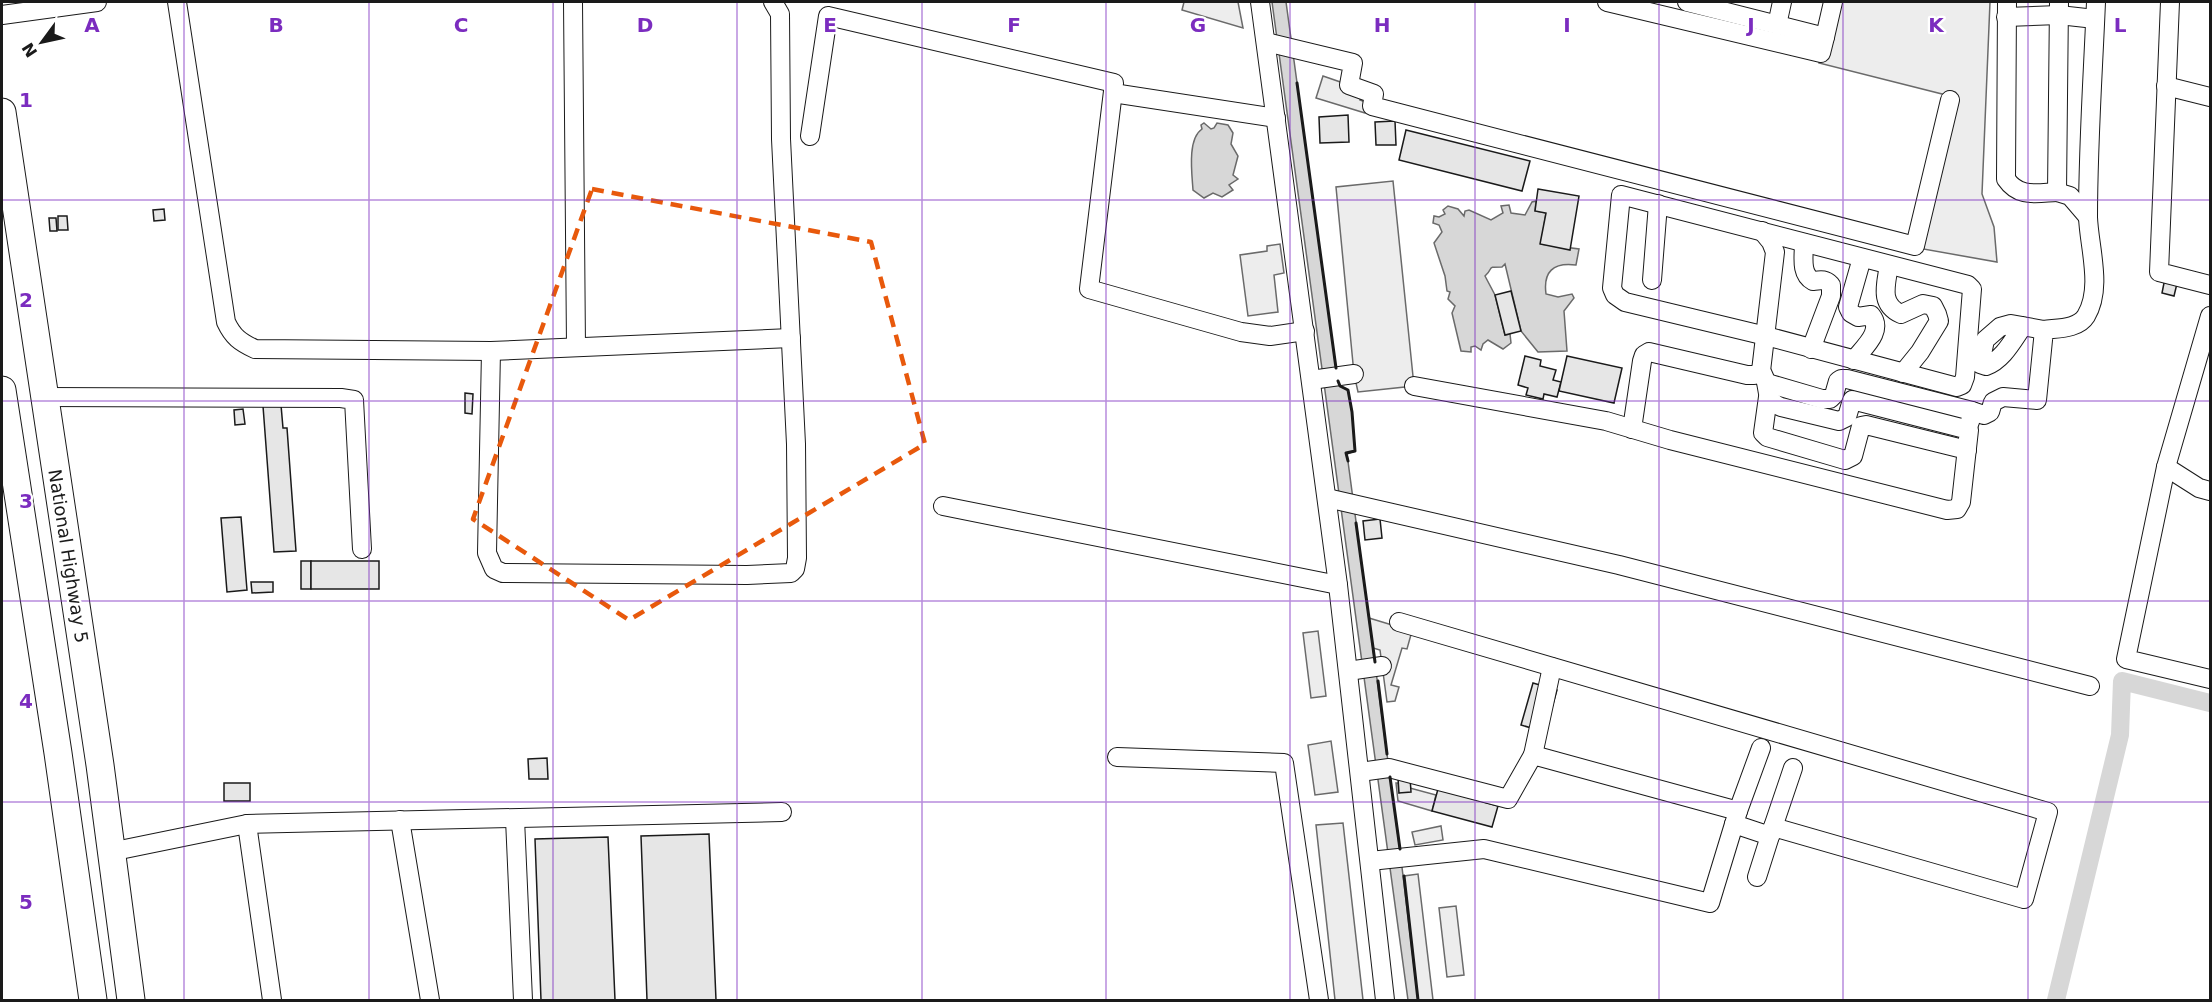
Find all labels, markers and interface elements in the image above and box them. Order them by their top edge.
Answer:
north arrow [12,12,72,72]
text: A [84,13,100,37]
text: B [268,13,284,37]
text: C [454,13,468,37]
text: D [637,13,653,37]
text: E [823,13,837,37]
text: F [1007,13,1021,37]
text: G [1190,13,1206,37]
text: H [1374,13,1390,37]
text: I [1563,13,1571,37]
text: J [1745,13,1755,37]
text: K [1928,13,1945,37]
text: L [2114,13,2127,37]
text: N [18,39,41,61]
text: 1 [19,88,33,112]
text: 2 [19,288,33,312]
street label: National Highway 5 [44,468,93,644]
text: 3 [19,489,33,513]
text: 4 [19,689,33,713]
text: 5 [19,890,33,914]

